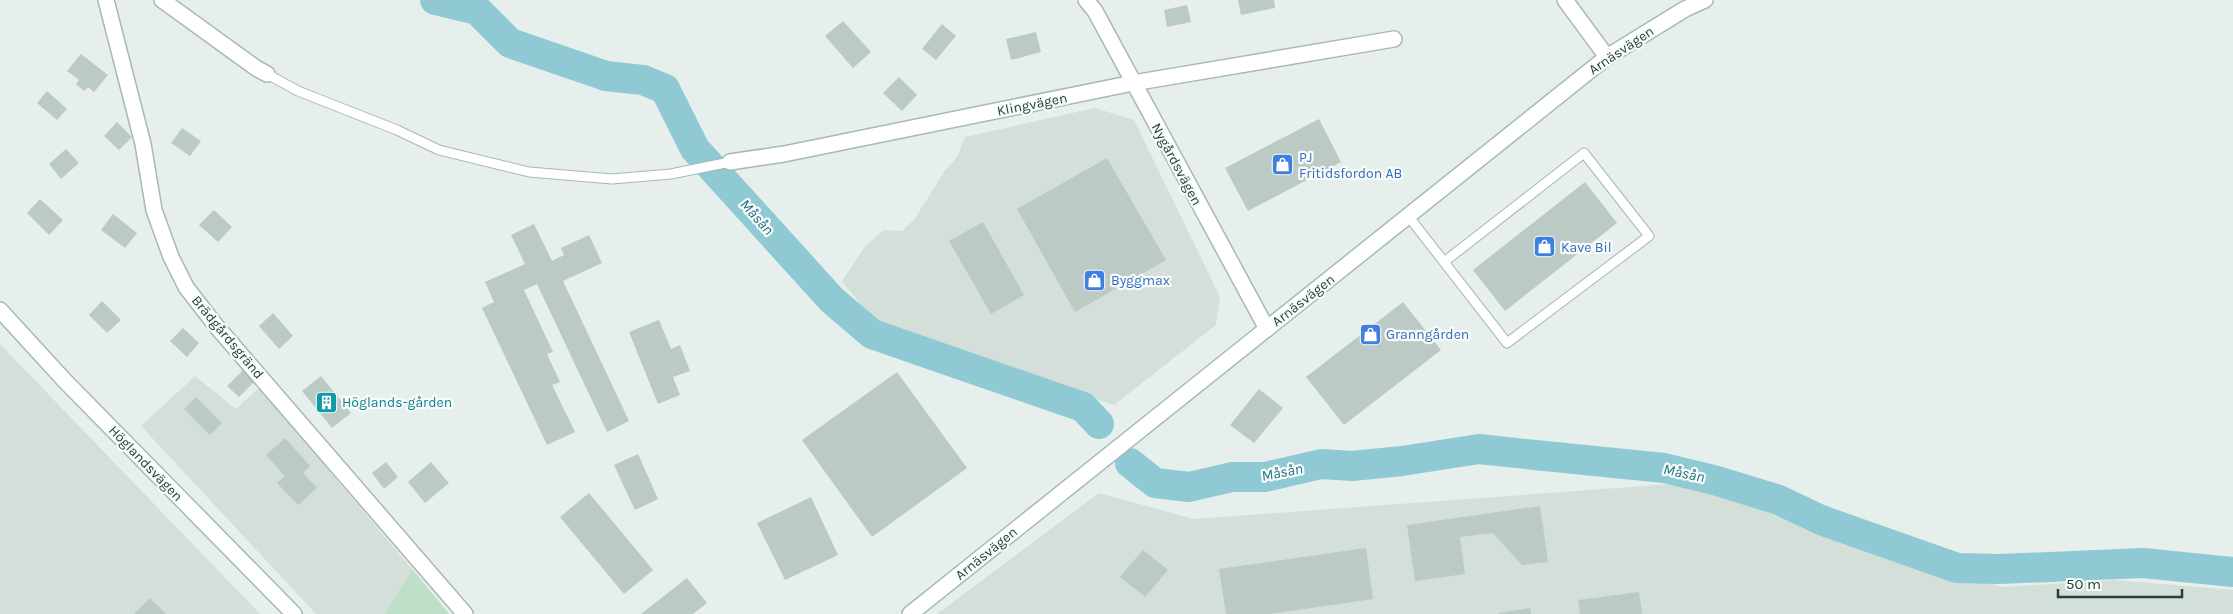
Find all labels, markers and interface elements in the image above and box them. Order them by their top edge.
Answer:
street label: Arnäsvägen [1585,22,1657,78]
street label: Klingvägen [996,89,1069,120]
street label: Nygårdsvägen [1148,120,1205,208]
place label: PJ Fritidsfordon AB [1299,149,1402,182]
shop icon: PJ Fritidsfordon AB [1271,153,1295,177]
water label: Måsån [736,195,778,239]
shop icon: Kave Bil [1533,235,1557,259]
place label: Kave Bil [1561,239,1612,256]
shop icon: Byggmax [1083,268,1107,292]
street label: Arnäsvägen [1269,271,1338,330]
place label: Byggmax [1111,272,1170,289]
street label: Brädgårdsgränd [188,292,267,382]
shop icon: Granngården [1358,322,1382,346]
place label: Granngården [1386,326,1469,343]
building icon: Höglands-gården [314,390,338,414]
place label: Höglands-gården [342,394,452,411]
street label: Höglandsvägen [105,422,186,505]
water label: Måsån [1260,459,1304,485]
water label: Måsån [1662,460,1706,486]
street label: Arnäsvägen [952,523,1021,584]
scale bar [2058,566,2182,598]
text: 50 m [2066,575,2101,593]

